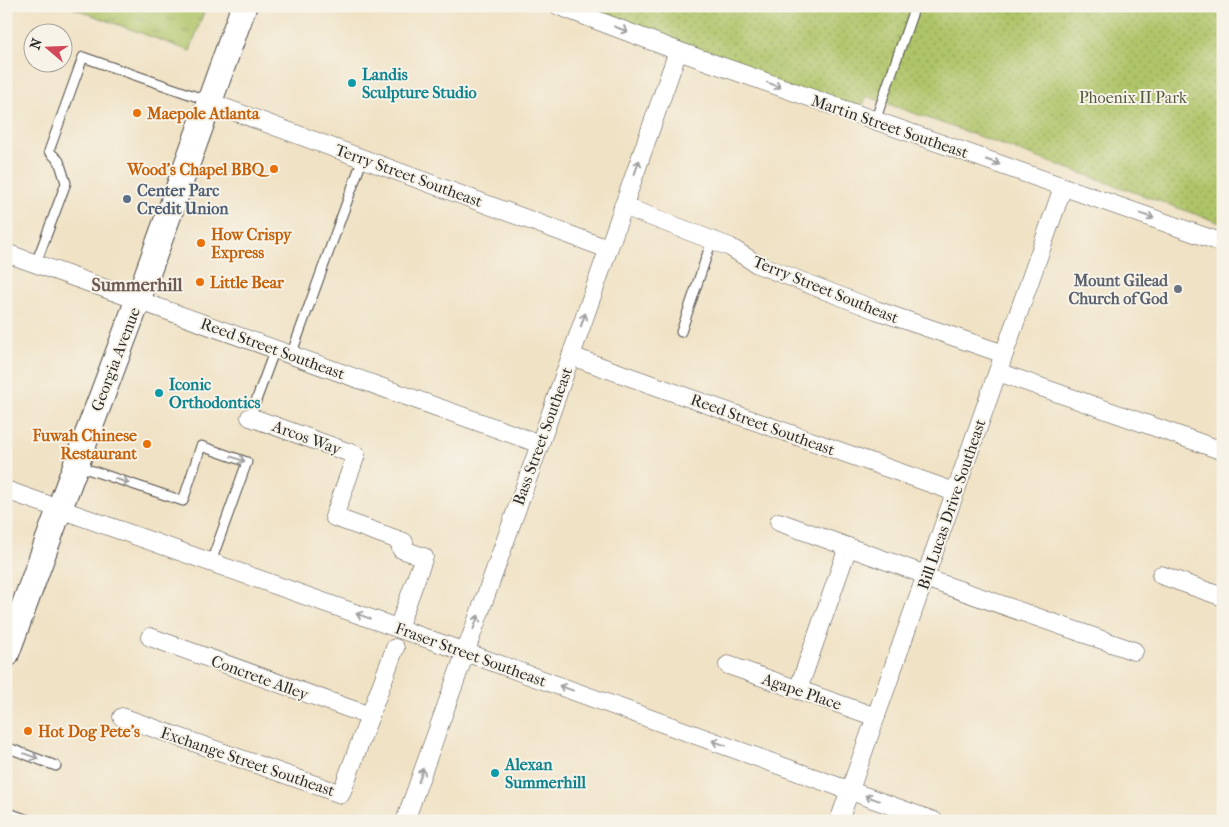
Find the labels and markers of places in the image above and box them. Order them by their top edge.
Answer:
place label: Landis Sculpture Studio [362,65,477,103]
marker: Landis Sculpture Studio [346,77,358,89]
place label: Maepole Atlanta [146,104,260,124]
marker: Maepole Atlanta [131,107,143,119]
place label: Wood’s Chapel BBQ [126,160,270,180]
marker: Wood’s Chapel BBQ [268,163,280,175]
place label: Center Parc Credit Union [137,181,229,218]
marker: Center Parc Credit Union [121,193,133,205]
place label: How Crispy Express [211,225,293,263]
marker: How Crispy Express [195,237,207,249]
place label: Mount Gilead Church of God [1068,271,1169,308]
place label: Little Bear [210,273,285,292]
marker: Little Bear [194,276,206,288]
marker: Mount Gilead Church of God [1172,283,1184,295]
place label: Iconic Orthodontics [169,375,261,412]
marker: Iconic Orthodontics [153,387,165,399]
place label: Fuwah Chinese Restaurant [31,426,137,463]
marker: Fuwah Chinese Restaurant [141,438,153,450]
place label: Hot Dog Pete's [38,722,140,742]
marker: Hot Dog Pete's [22,725,34,737]
place label: Alexan Summerhill [504,755,587,792]
marker: Alexan Summerhill [489,767,501,779]

